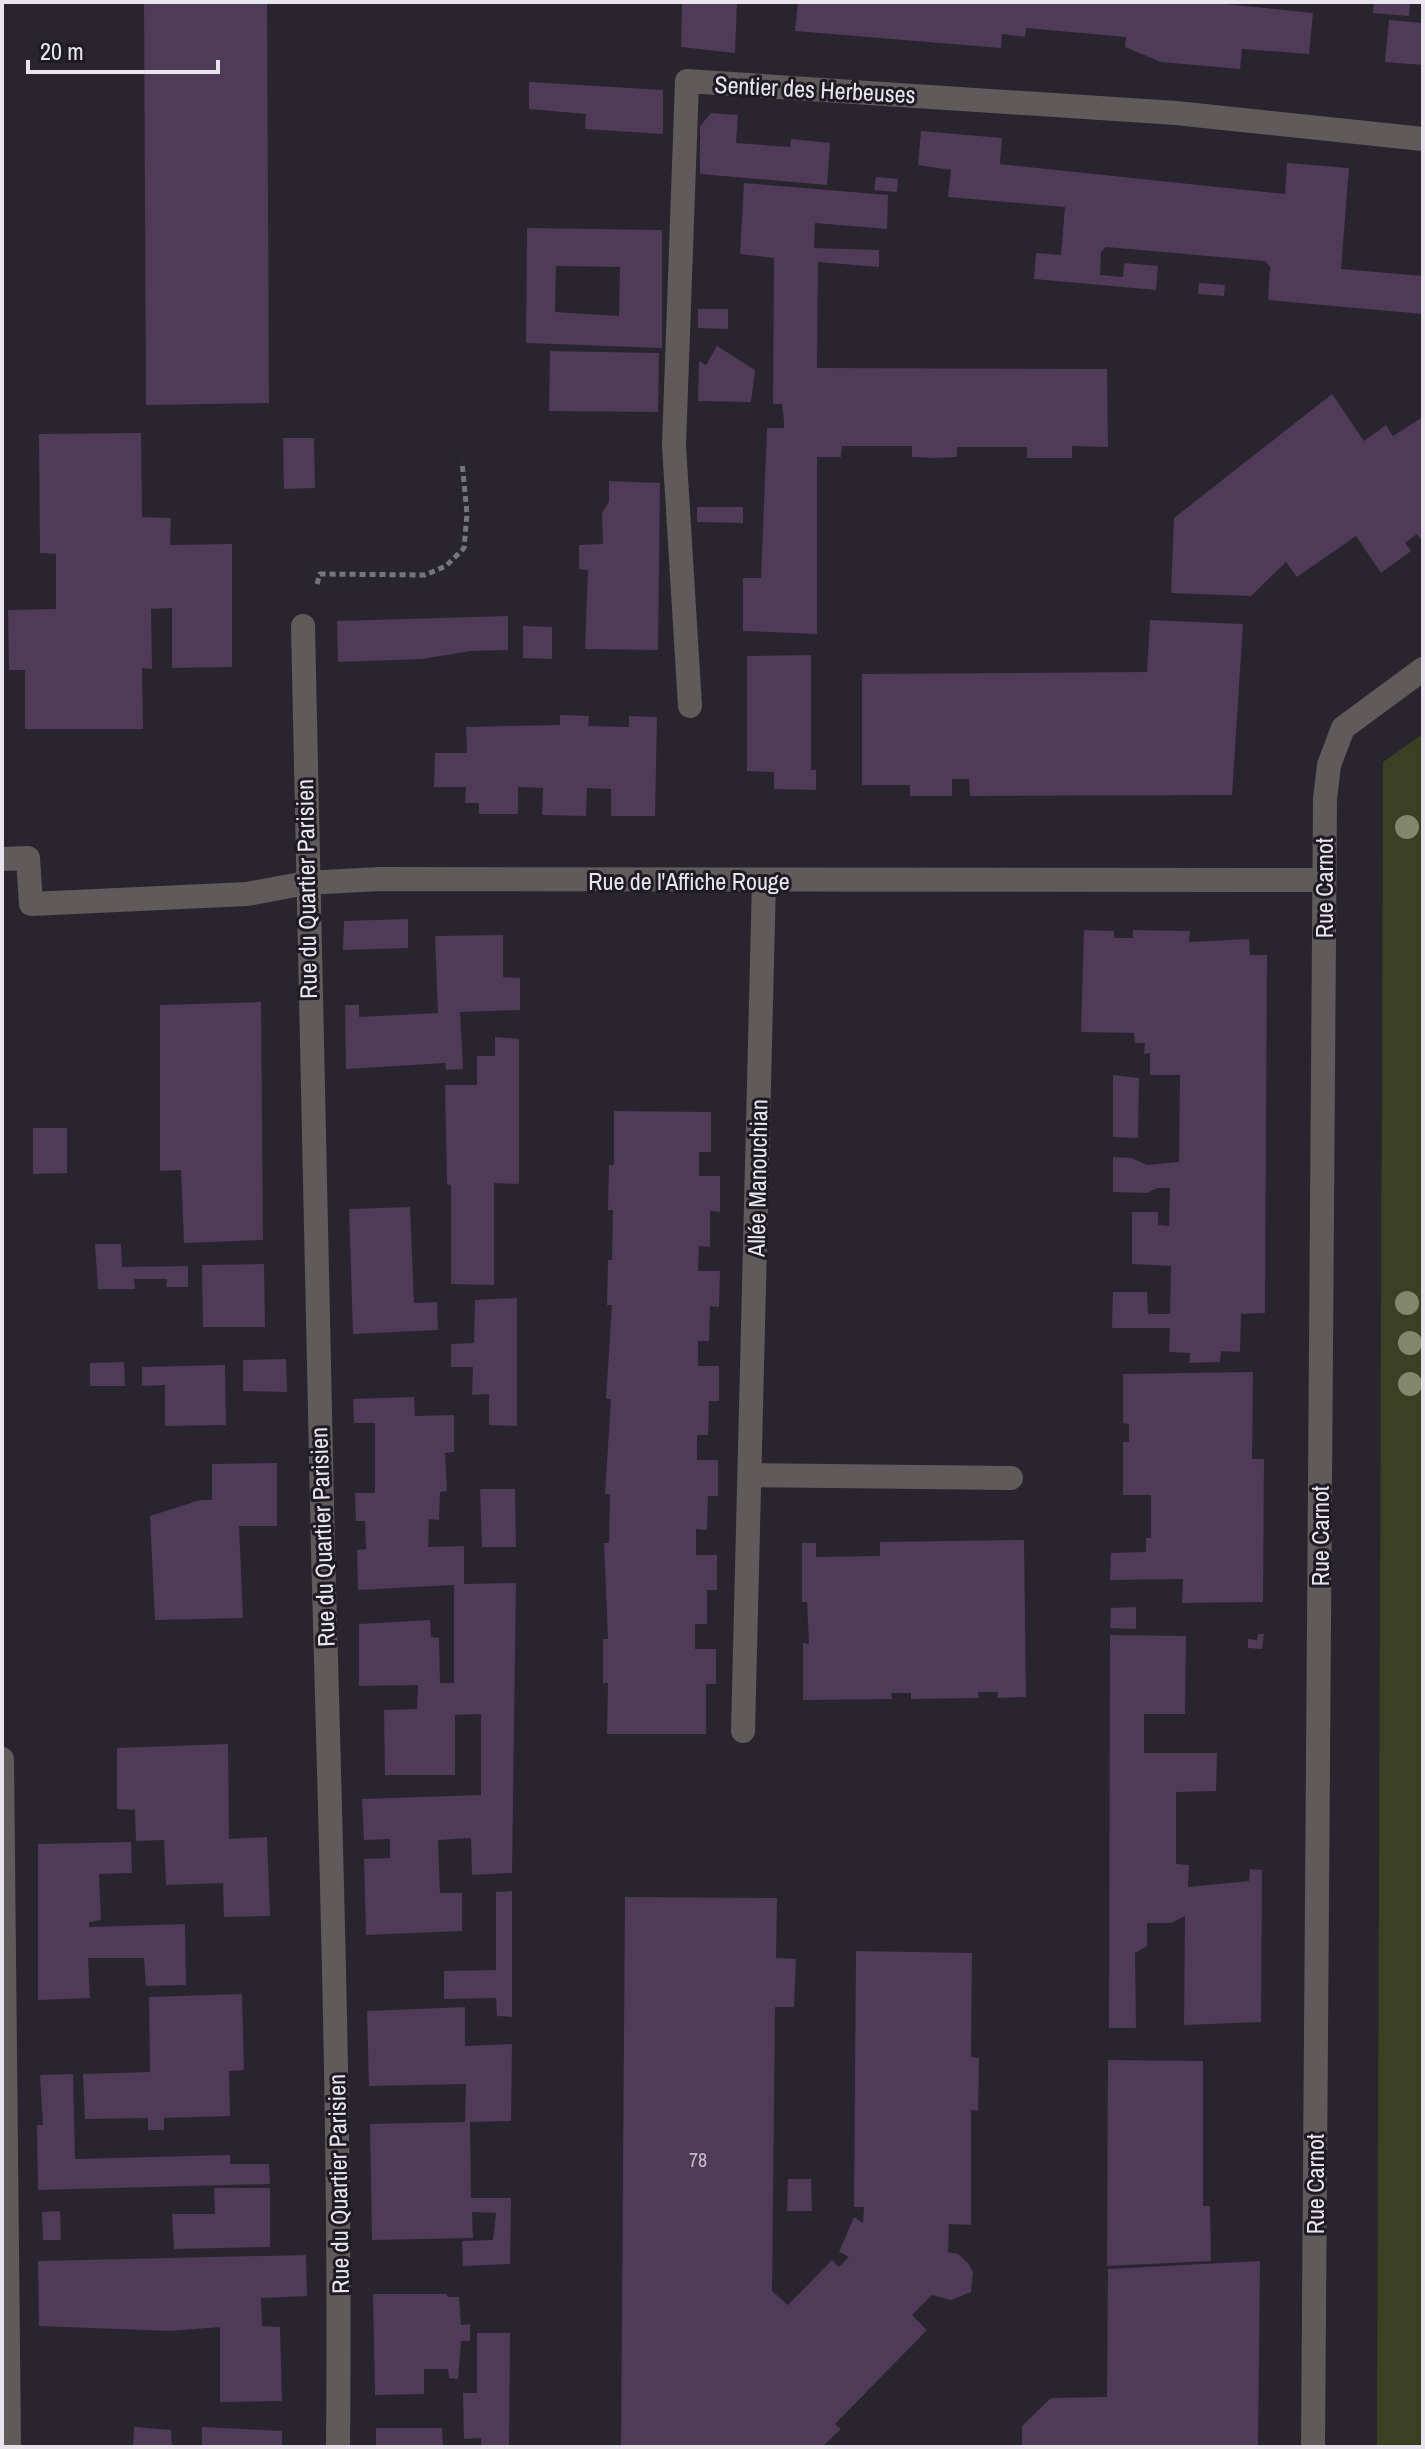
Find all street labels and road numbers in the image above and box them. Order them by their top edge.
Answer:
street label: Sentier des Herbeuses [714,68,916,110]
street label: Rue du Quartier Parisien [288,779,324,999]
street label: Rue Carnot [1308,837,1340,938]
street label: Rue de l'Affiche Rouge [588,865,790,897]
street label: Allée Manouchian [740,1099,774,1258]
street label: Rue du Quartier Parisien [302,1427,342,1647]
street label: Rue Carnot [1304,1485,1336,1586]
street label: Rue du Quartier Parisien [320,2074,356,2294]
street label: Rue Carnot [1299,2133,1331,2234]

